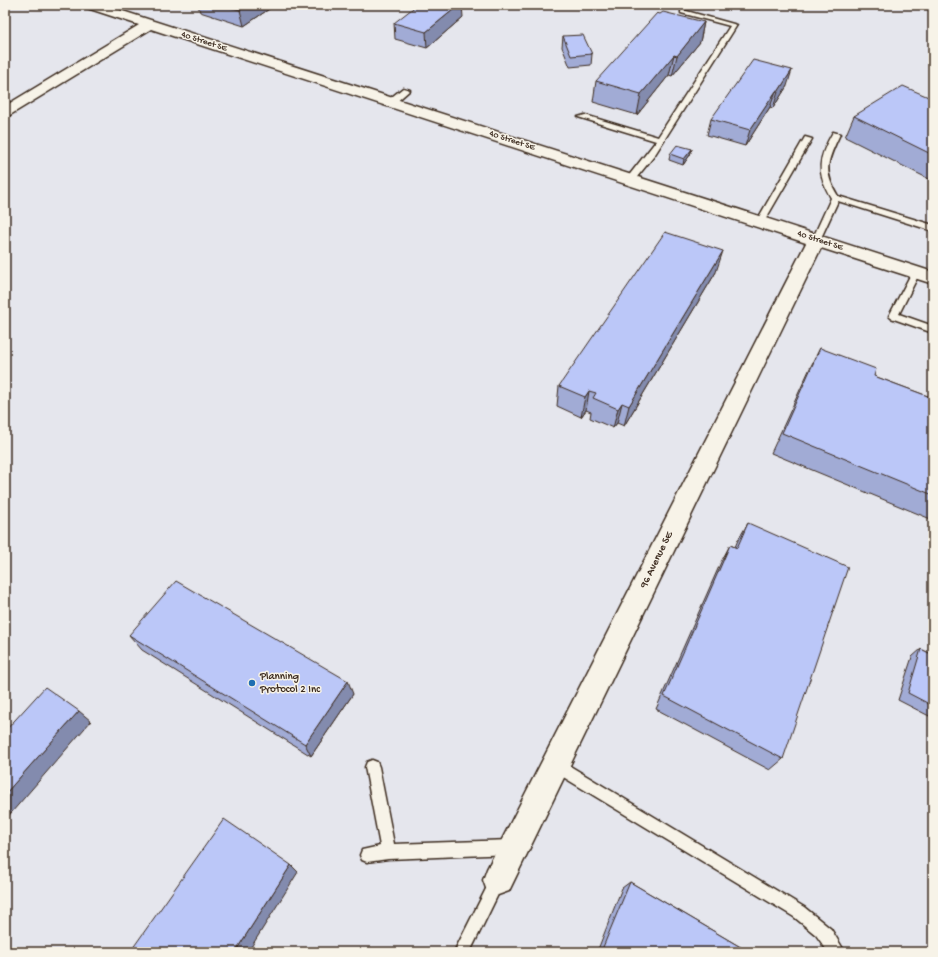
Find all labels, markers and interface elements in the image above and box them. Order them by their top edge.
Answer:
street label: 40 Street SE [180,29,229,55]
street label: 40 Street SE [488,128,537,154]
street label: 40 Street SE [796,228,845,254]
street label: 96 Avenue SE [638,529,676,591]
place label: Planning Protocol 2 Inc [259,671,321,696]
marker: Planning Protocol 2 Inc [247,678,257,688]

